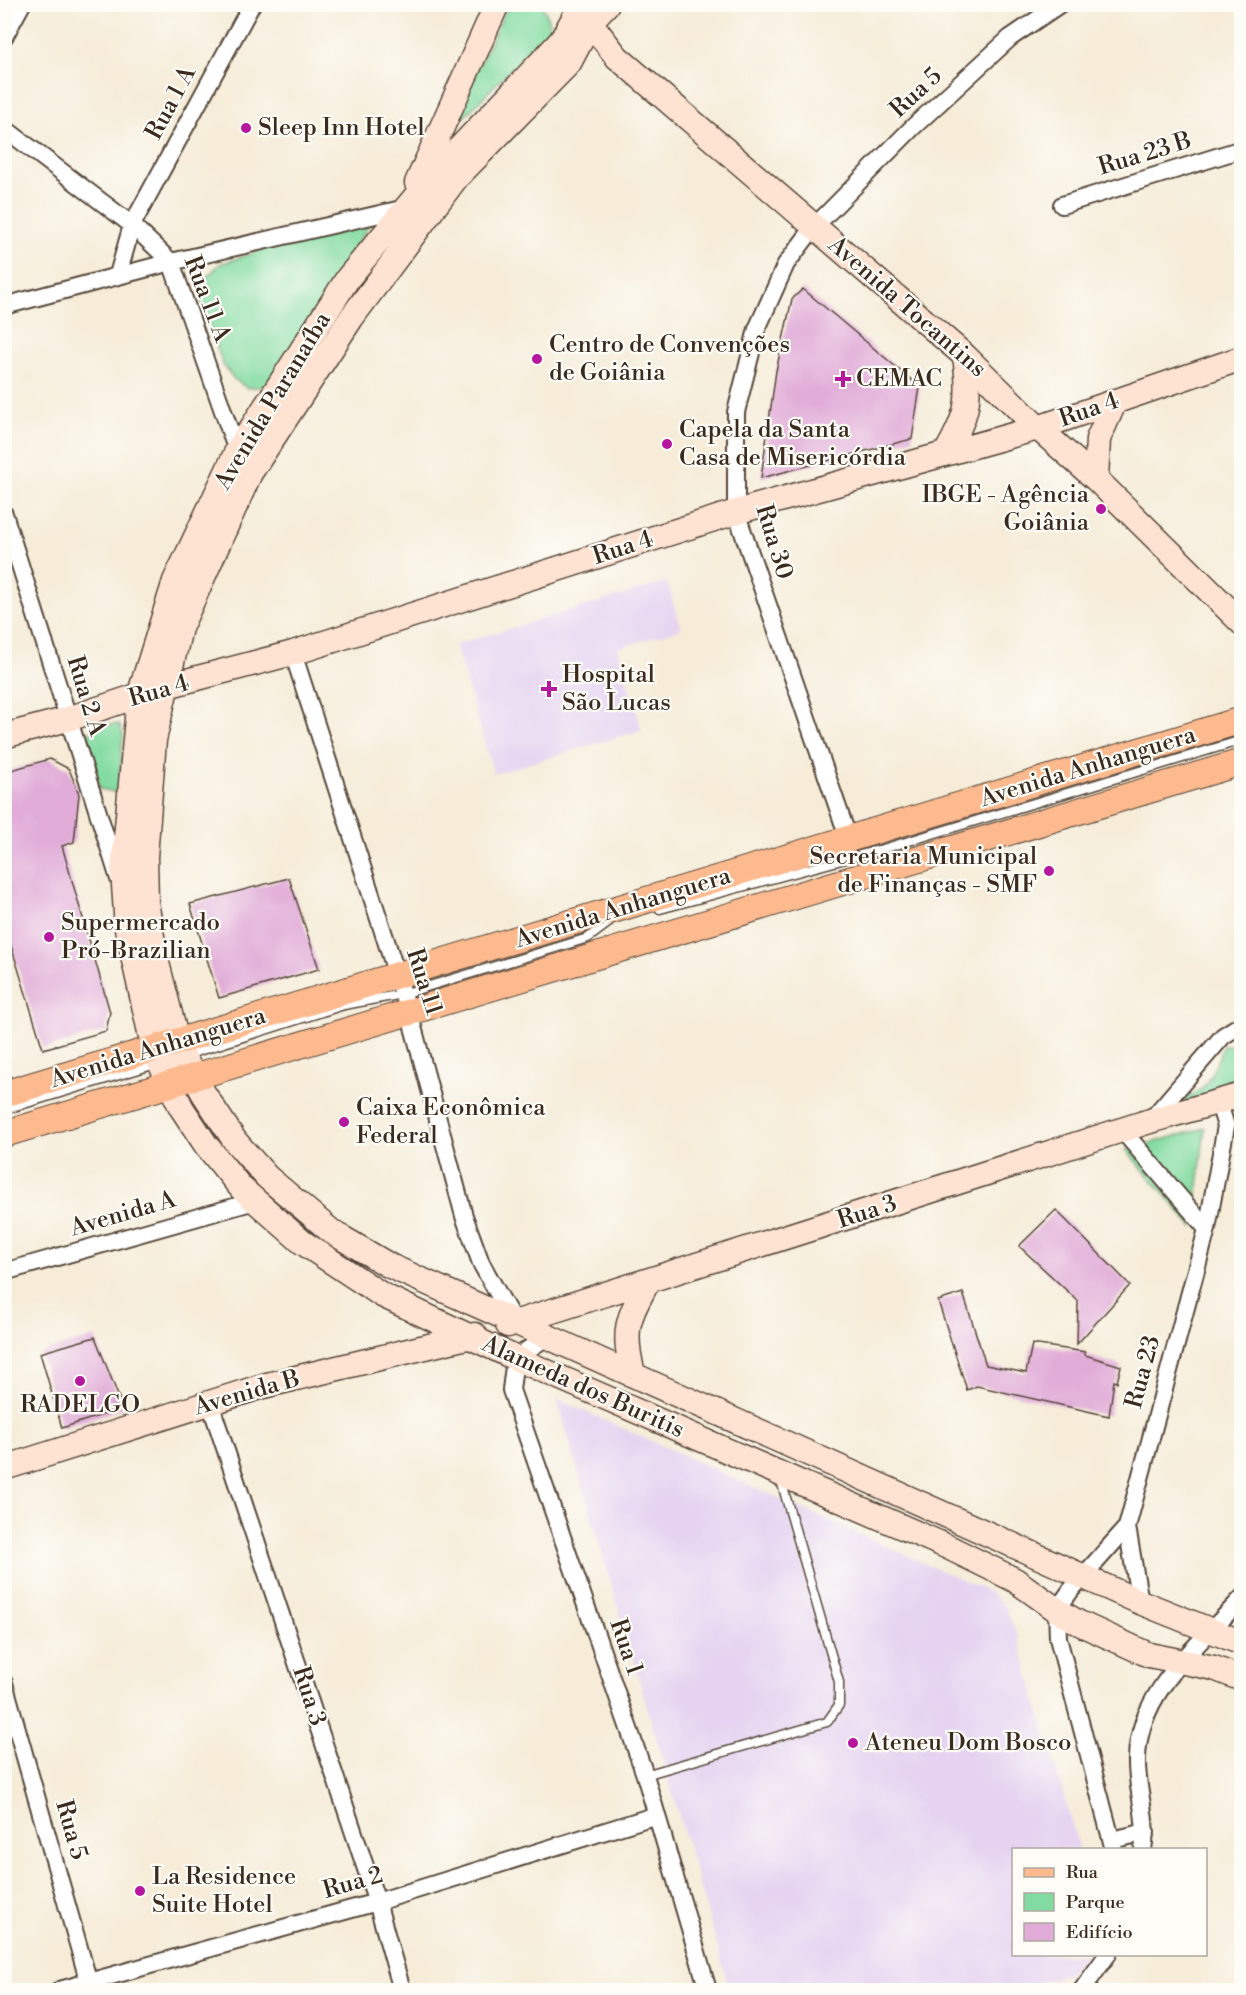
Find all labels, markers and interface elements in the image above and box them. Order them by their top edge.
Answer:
street label: Rua 1 A [139,61,203,145]
street label: Rua 5 [884,61,948,125]
place label: Sleep Inn Hotel [258,113,425,143]
marker: Sleep Inn Hotel [239,121,253,135]
street label: Rua 23 B [1095,126,1195,182]
street label: Avenida Tocantins [821,229,992,384]
street label: Rua 11 A [177,252,237,347]
street label: Avenida Paranaíba [208,306,338,496]
place label: Centro de Convenções de Goiânia [549,330,790,388]
marker: Centro de Convenções de Goiânia [530,352,544,366]
place label: CEMAC [856,364,942,394]
marker: CEMAC [834,370,852,388]
street label: Rua 4 [1055,386,1123,434]
place label: Capela da Santa Casa de Misericórdia [679,415,907,473]
marker: Capela da Santa Casa de Misericórdia [660,437,674,451]
place label: IBGE - Agência Goiânia [922,480,1090,538]
street label: Rua 30 [748,501,800,583]
marker: IBGE - Agência Goiânia [1094,502,1108,516]
street label: Rua 4 [589,524,657,572]
street label: Rua 2 A [60,652,113,740]
place label: Hospital São Lucas [562,660,671,718]
street label: Rua 4 [125,668,193,714]
marker: Hospital São Lucas [540,680,558,698]
street label: Avenida Anhanguera [975,720,1200,814]
place label: Secretaria Municipal de Finanças - SMF [810,842,1037,900]
street label: Avenida Anhanguera [510,861,735,955]
marker: Secretaria Municipal de Finanças - SMF [1042,864,1056,878]
place label: Supermercado Pró-Brazilian [61,908,220,966]
marker: Supermercado Pró-Brazilian [42,930,56,944]
street label: Rua 11 [399,945,449,1020]
street label: Avenida Anhanguera [45,1001,270,1095]
place label: Caixa Econômica Federal [356,1093,546,1151]
marker: Caixa Econômica Federal [337,1115,351,1129]
street label: Avenida A [66,1184,180,1244]
street label: Rua 3 [834,1188,900,1236]
street label: Alameda dos Buritis [476,1329,689,1445]
street label: Rua 23 [1119,1332,1167,1412]
street label: Avenida B [190,1364,303,1423]
marker: RADELGO [73,1374,87,1388]
place label: RADELGO [20,1390,140,1420]
street label: Rua 1 [602,1615,650,1680]
street label: Rua 3 [285,1663,333,1729]
place label: Ateneu Dom Bosco [864,1728,1072,1758]
marker: Ateneu Dom Bosco [846,1736,860,1750]
street label: Rua 5 [48,1797,94,1863]
legend [1012,1848,1207,1956]
street label: Rua 2 [320,1860,386,1906]
text: Rua [1066,1861,1099,1884]
place label: La Residence Suite Hotel [152,1862,296,1920]
marker: La Residence Suite Hotel [133,1884,147,1898]
text: Parque [1066,1891,1125,1914]
text: Edifício [1066,1921,1133,1944]

